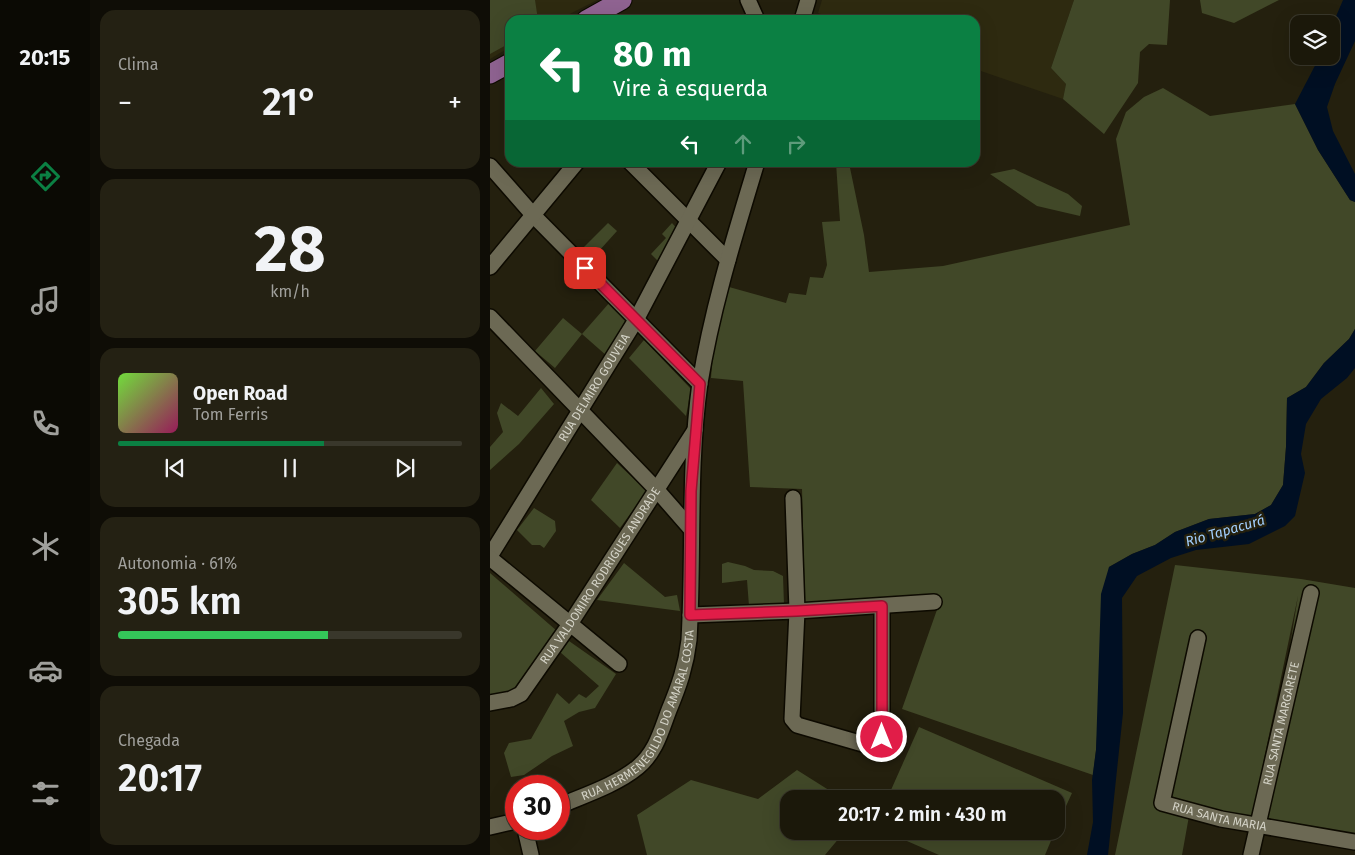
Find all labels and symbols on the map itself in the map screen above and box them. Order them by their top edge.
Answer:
pin [564,247,606,289]
street label: RUA DELMIRO GOUVEIA [556,331,633,444]
street label: RUA VALDOMIRO RODRIGUES ANDRADE [537,485,663,667]
water label: Rio Tapacurá [1183,512,1267,550]
street label: RUA HERMENEGILDO DO AMARAL COSTA [579,629,697,803]
street label: RUA SANTA MARGARETE [1260,660,1302,787]
position arrow [855,710,907,762]
speed limit sign: 30 [505,775,570,840]
street label: RUA SANTA MARIA [1171,799,1268,834]

